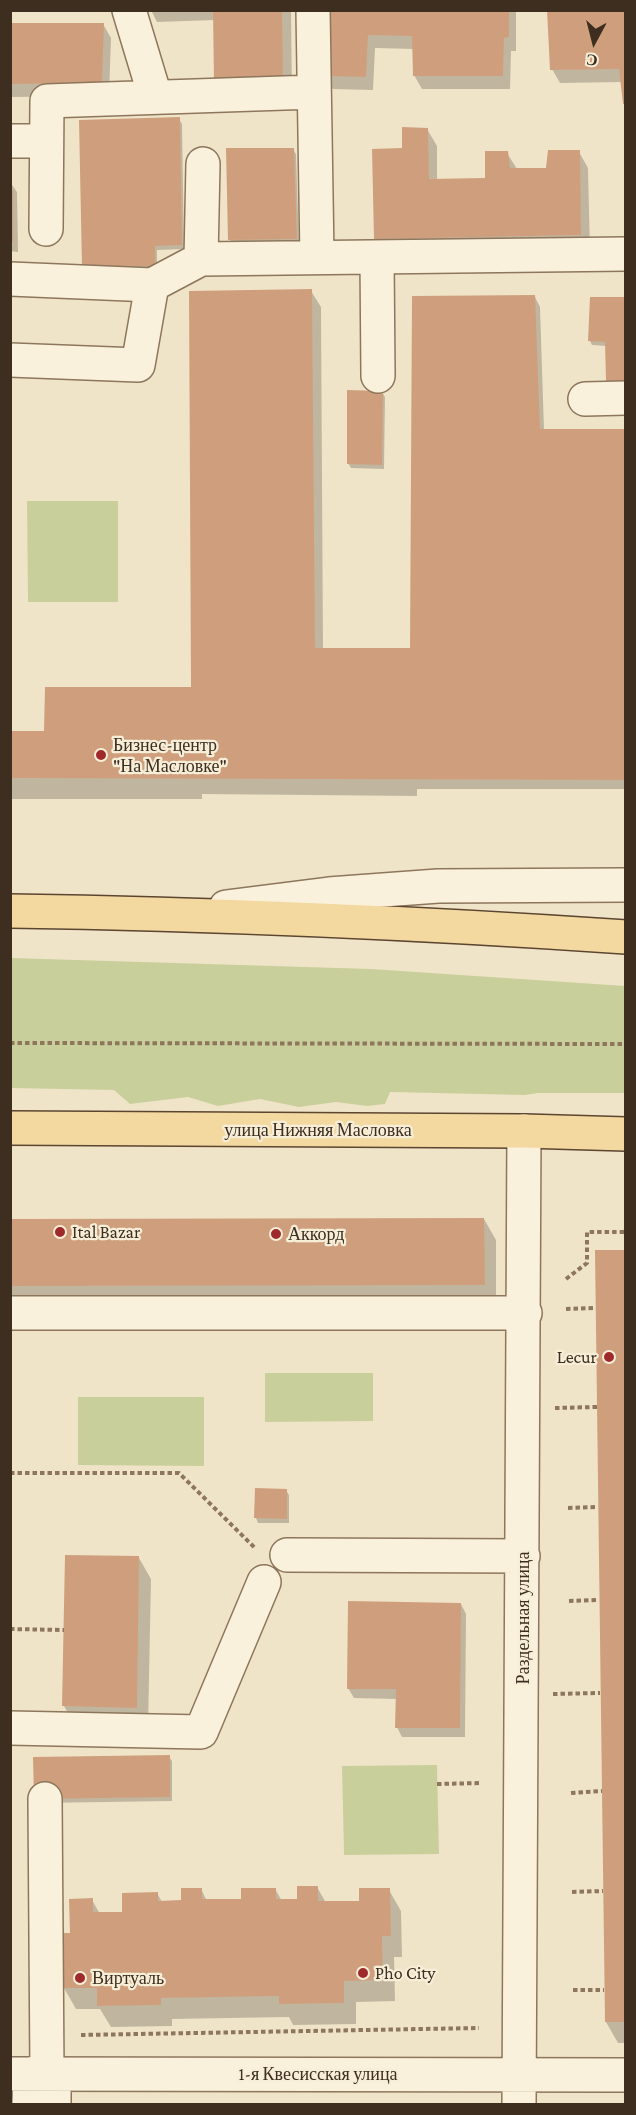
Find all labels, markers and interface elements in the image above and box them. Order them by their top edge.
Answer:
north arrow [564,12,624,72]
text: С [585,51,599,70]
place label: Бизнес-центр "На Масловке" [113,734,227,777]
marker: Бизнес-центр "На Масловке" [94,748,108,762]
street label: улица Нижняя Масловка [224,1119,412,1141]
place label: Ital Bazar [72,1221,140,1243]
place label: Аккорд [288,1223,344,1245]
marker: Ital Bazar [53,1225,67,1239]
marker: Аккорд [269,1227,283,1241]
place label: Lecur [557,1346,597,1368]
marker: Lecur [602,1350,616,1364]
street label: Раздельная улица [512,1552,534,1684]
place label: Pho City [375,1962,435,1984]
marker: Pho City [356,1966,370,1980]
place label: Виртуаль [92,1967,164,1989]
marker: Виртуаль [73,1971,87,1985]
street label: 1-я Квесисская улица [238,2063,398,2085]

